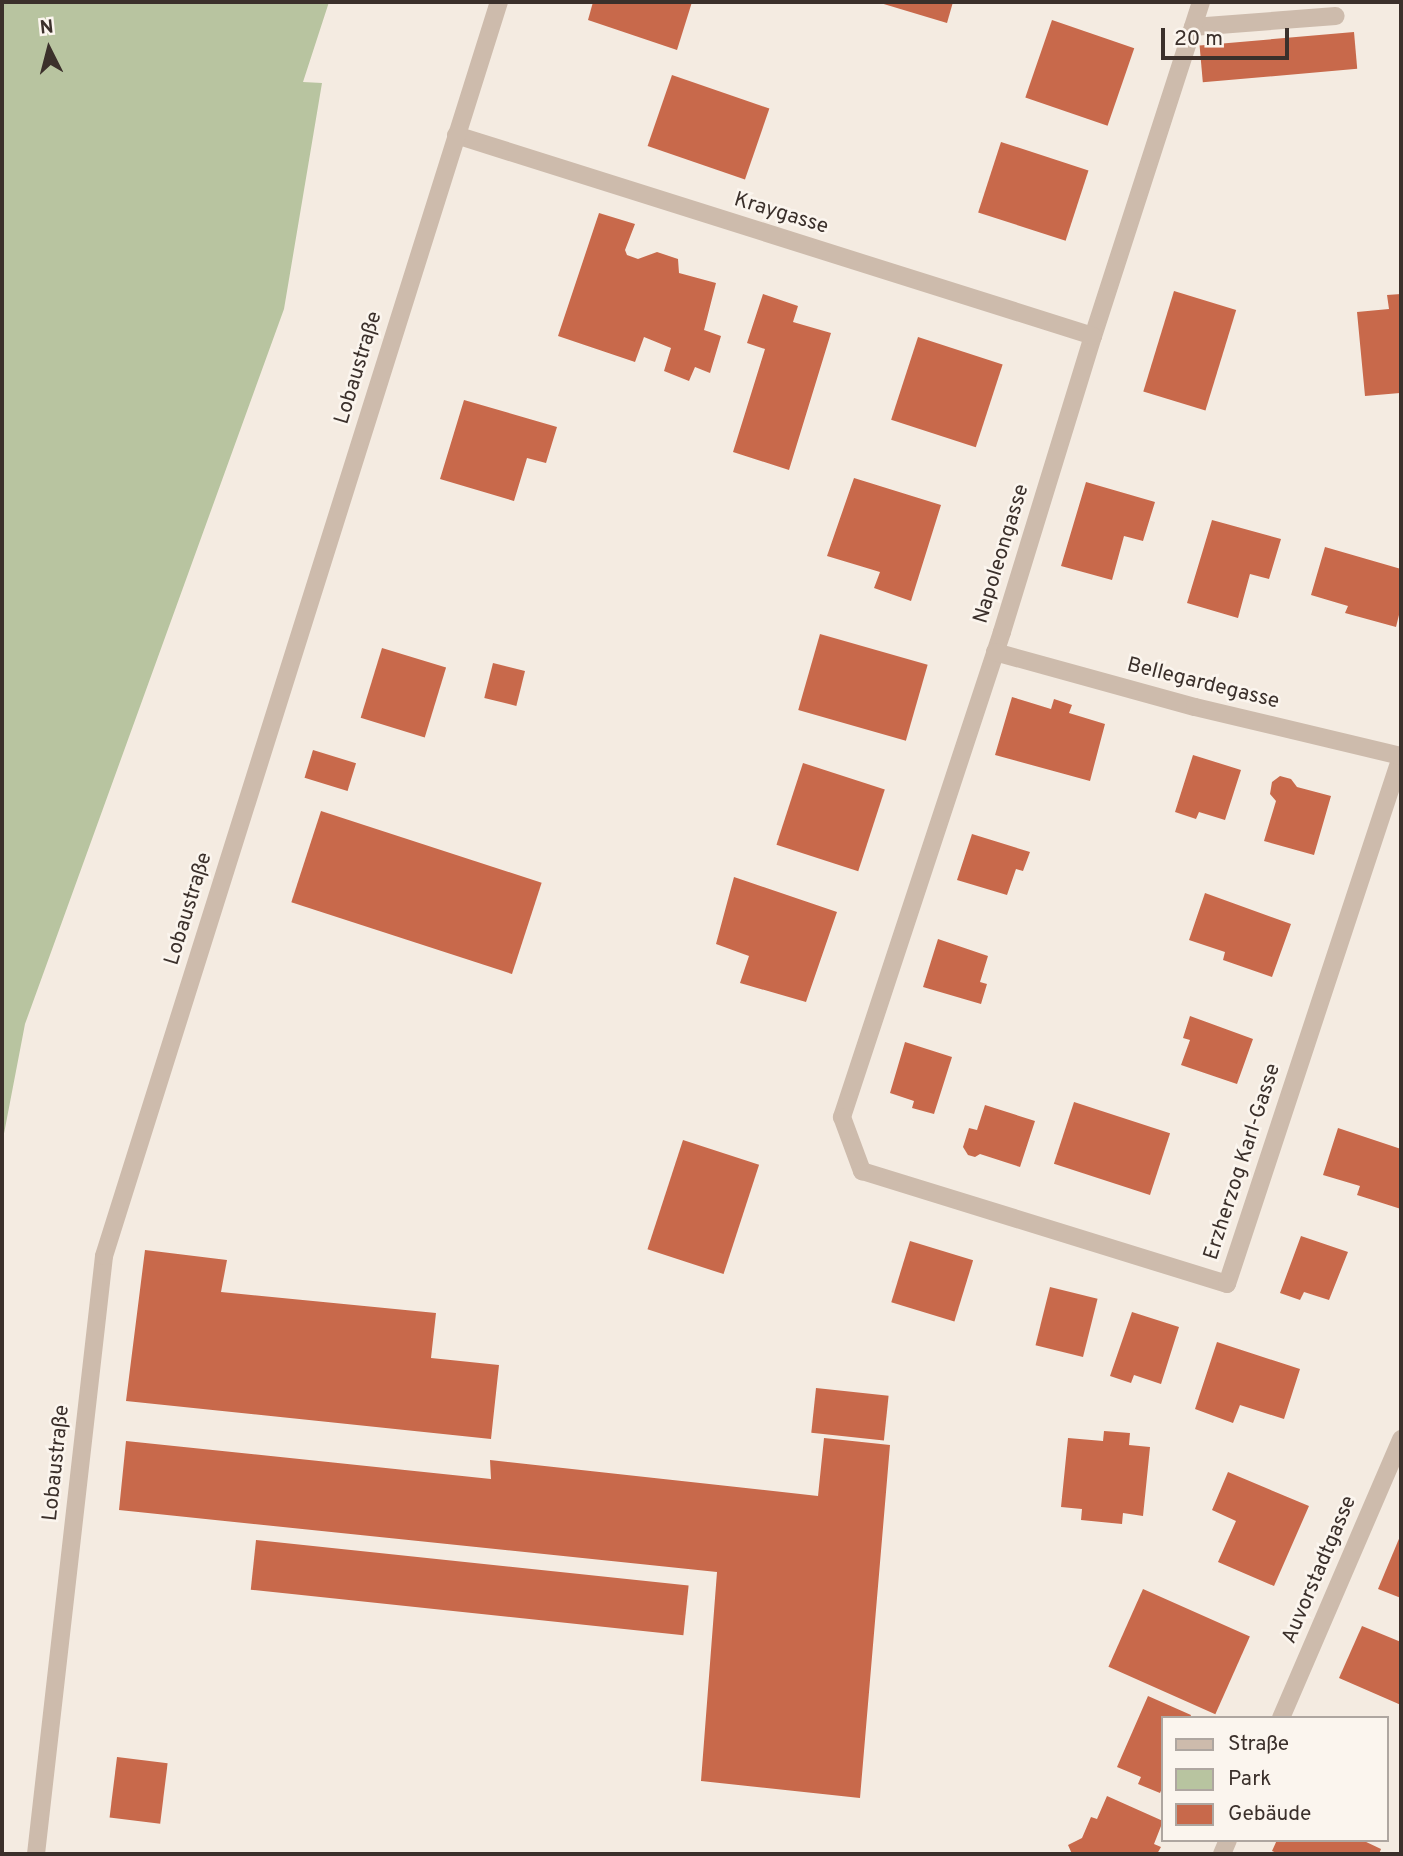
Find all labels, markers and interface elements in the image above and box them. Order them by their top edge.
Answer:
north arrow [14,14,84,84]
scale bar [1165,14,1293,58]
text: N [39,15,55,41]
text: 20 m [1174,26,1223,53]
street label: Kraygasse [731,188,831,240]
street label: Lobaustraße [330,308,388,428]
street label: Napoleongasse [969,481,1035,627]
street label: Bellegardegasse [1124,653,1282,715]
street label: Lobaustraße [160,849,218,969]
street label: Erzherzog Karl-Gasse [1199,1061,1287,1263]
street label: Lobaustraße [38,1404,76,1522]
street label: Auvorstadtgasse [1277,1492,1363,1648]
legend [1162,1716,1389,1842]
text: Straße [1228,1731,1289,1758]
text: Park [1228,1766,1271,1793]
text: Gebäude [1228,1801,1311,1828]

